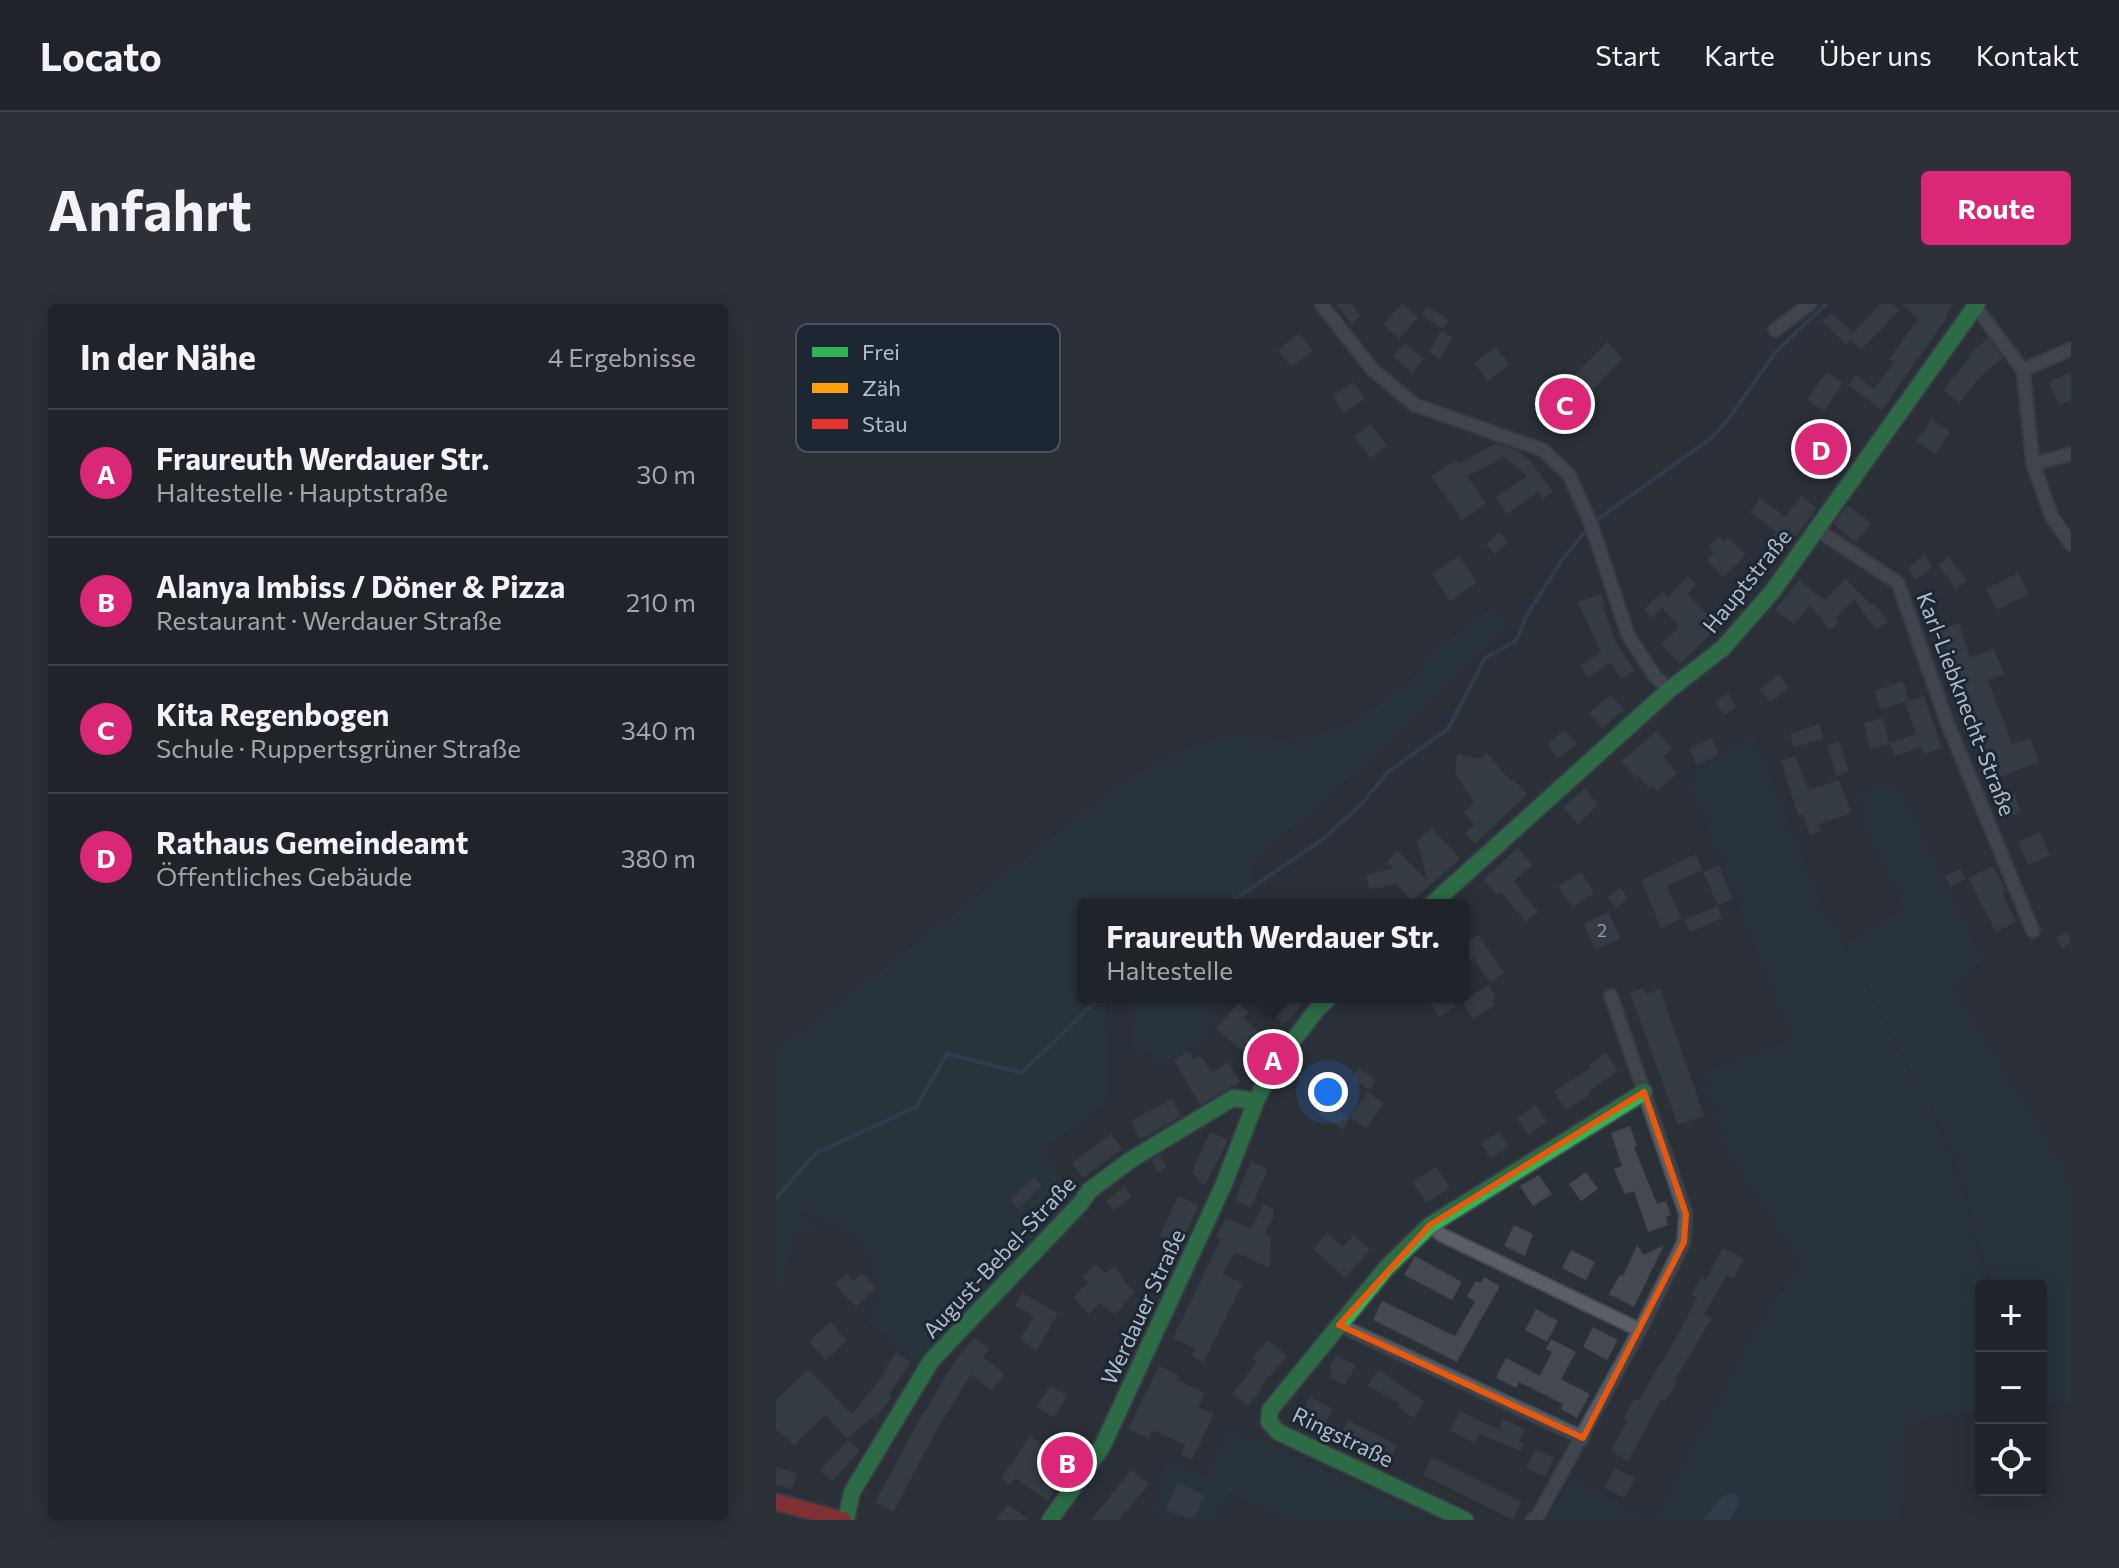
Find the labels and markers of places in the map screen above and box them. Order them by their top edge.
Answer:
pin: C [1539,374,1591,434]
pin: D [1795,419,1847,479]
pin: A [1247,1029,1299,1089]
pin: B [1041,1432,1093,1492]

